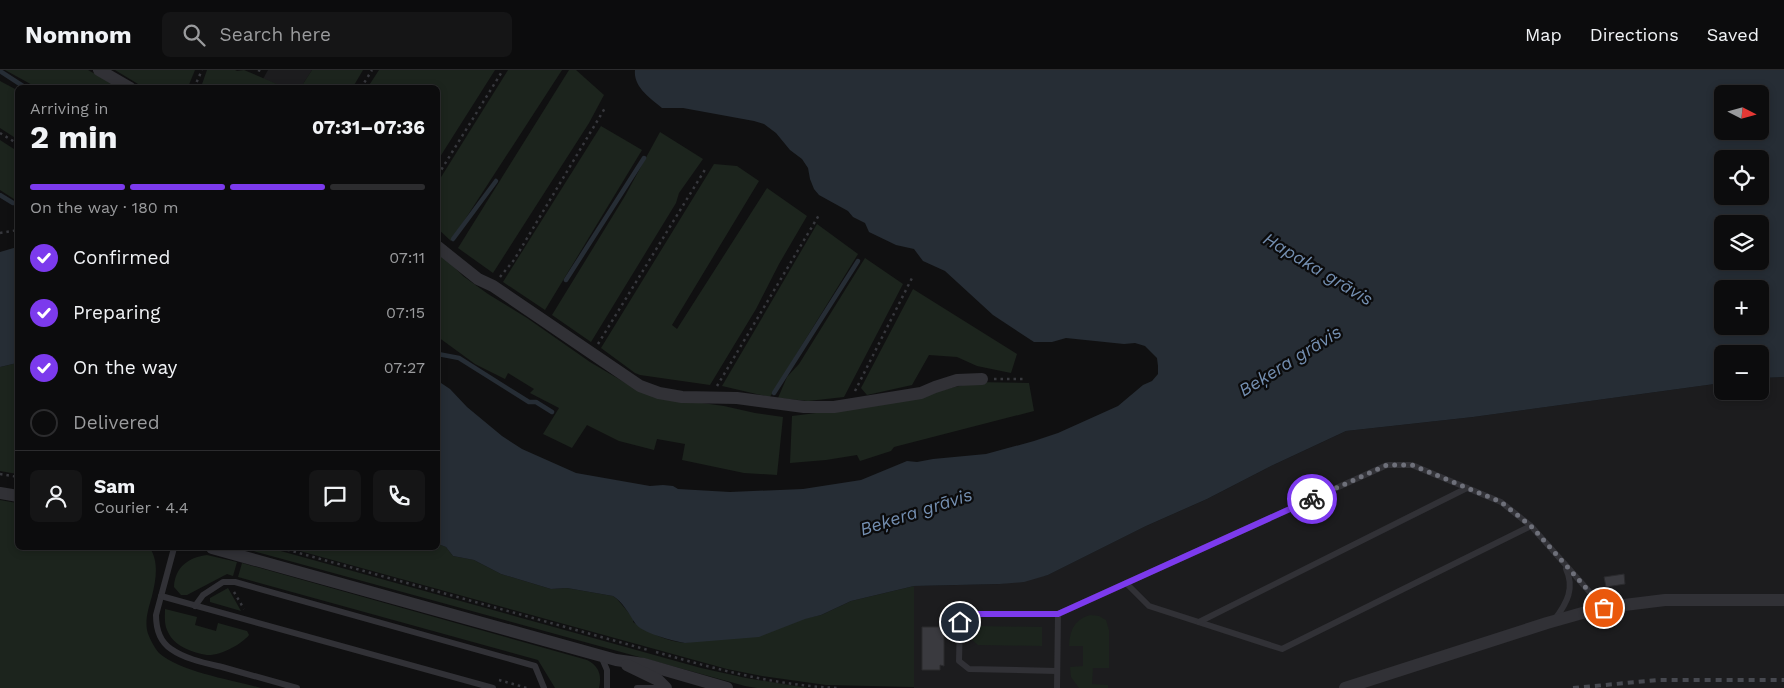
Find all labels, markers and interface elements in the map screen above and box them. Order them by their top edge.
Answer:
search box [162,12,512,57]
text: Nomnom [25,21,132,49]
icon: search [180,21,208,49]
text: Search here [220,23,331,46]
text: Map [1525,24,1562,45]
text: Directions [1590,24,1679,45]
text: Saved [1707,24,1759,45]
north arrow [1714,85,1769,140]
map controls [1714,85,1769,400]
text: Arriving in [30,99,108,118]
text: 07:31–07:36 [312,116,425,139]
text: 2 min [30,118,118,156]
button: locate [1714,150,1769,205]
text: On the way · 180 m [30,198,178,217]
button: layers [1714,215,1769,270]
water label: Hapaka grāvis [1260,228,1377,310]
icon: check [30,244,58,272]
text: Confirmed [73,246,170,269]
text: 07:11 [389,248,425,267]
button: + [1714,280,1769,335]
icon: check [30,299,58,327]
text: Preparing [73,301,160,324]
text: 07:15 [386,303,425,322]
water label: Beķera grāvis [1235,321,1345,400]
button: − [1714,345,1769,400]
icon: check [30,354,58,382]
text: On the way [73,356,177,379]
text: 07:27 [384,358,425,377]
text: Delivered [73,411,160,434]
button: person [30,470,82,522]
button: chat [309,470,361,522]
button: phone [373,470,425,522]
courier [1287,474,1337,524]
text: Sam [94,475,135,498]
water label: Beķera grāvis [857,483,975,540]
icon: bike [1298,485,1326,513]
text: Courier · 4.4 [94,498,189,517]
pin [1583,587,1625,629]
icon: bag [1590,594,1618,622]
pin [939,601,981,643]
icon: home [946,608,974,636]

